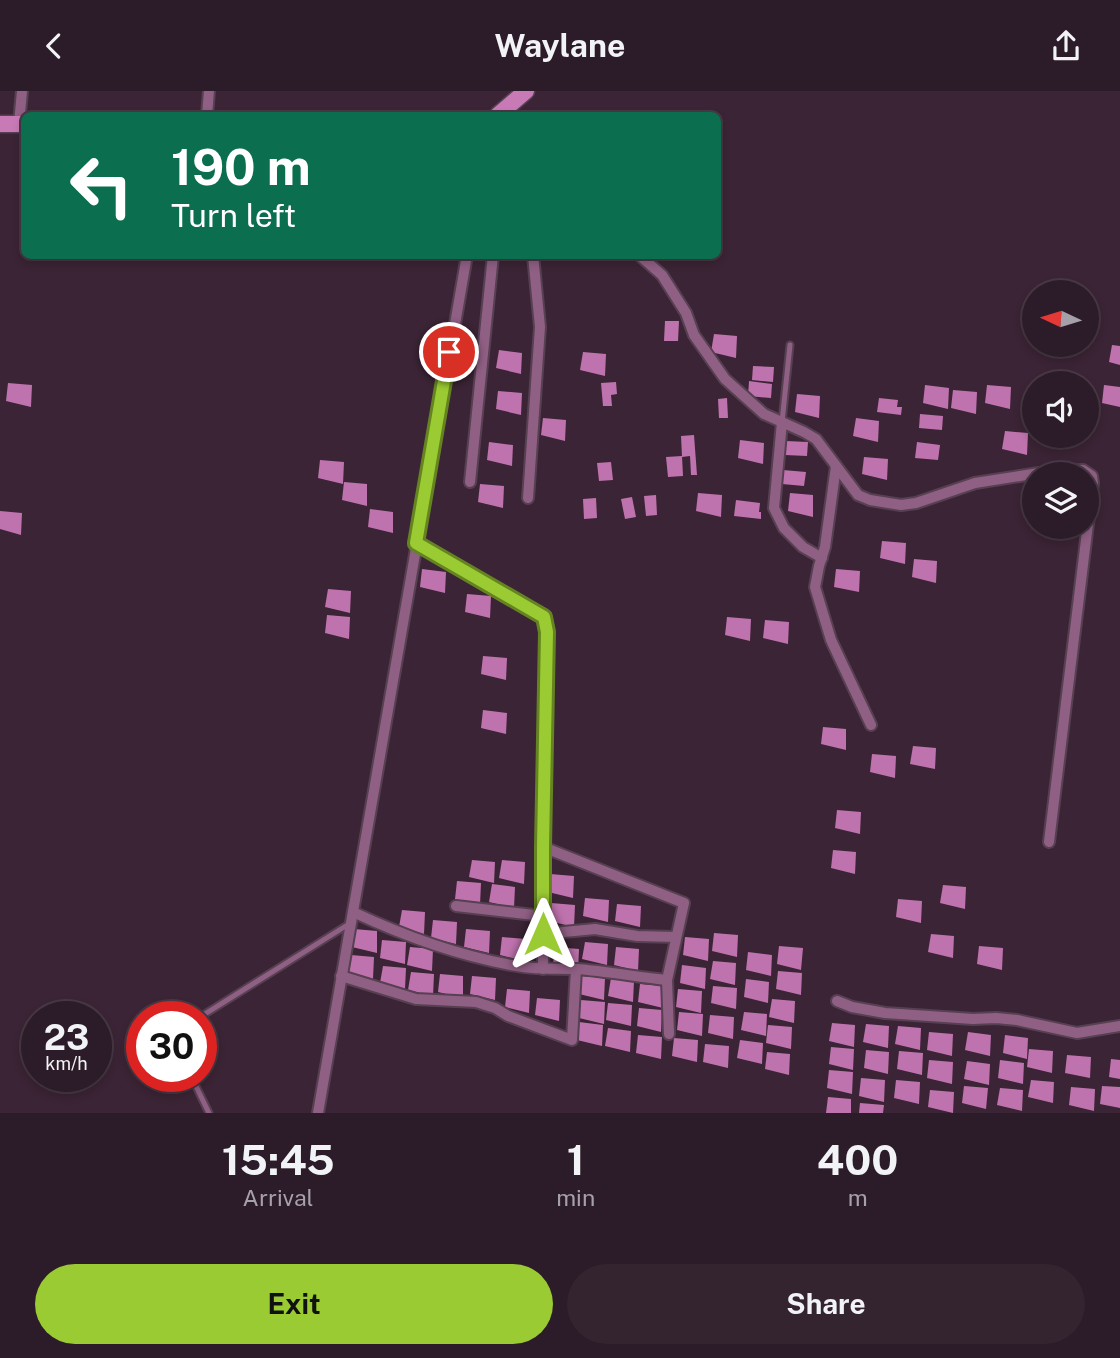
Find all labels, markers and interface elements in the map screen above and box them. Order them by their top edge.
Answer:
icon: back [35,27,73,65]
text: Waylane [495,27,625,64]
icon: share [1047,27,1085,65]
text: 190 m [171,138,311,196]
icon: left [56,140,147,231]
text: Turn left [171,197,296,234]
north arrow [1022,280,1099,357]
map controls [1022,280,1099,539]
pin [419,322,479,382]
icon: arrive [430,333,468,371]
button: sound [1022,371,1099,448]
button: layers [1022,462,1099,539]
position arrow [506,897,580,971]
speed limit sign: 30 [126,1001,217,1092]
text: 23 [44,1017,89,1058]
text: km/h [45,1053,88,1074]
text: 15:45 [222,1135,335,1184]
text: 1 [567,1135,585,1184]
text: 400 [817,1135,898,1184]
text: Arrival [243,1184,314,1211]
text: min [556,1184,595,1211]
text: m [848,1184,868,1211]
button: Exit [35,1264,553,1344]
button: Share [567,1264,1085,1344]

